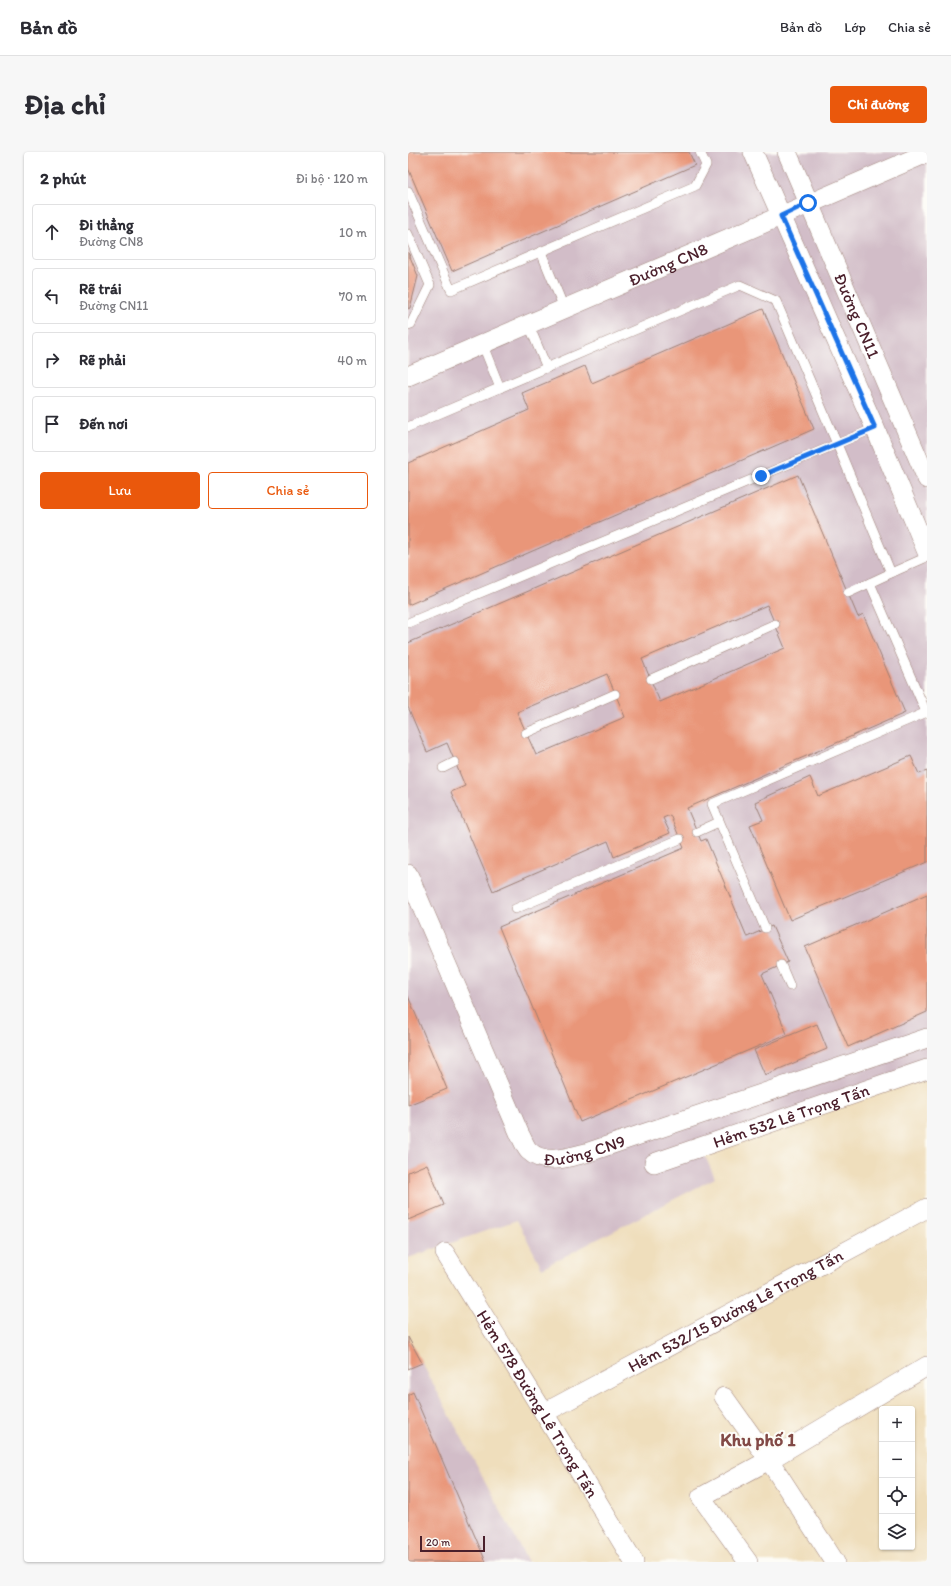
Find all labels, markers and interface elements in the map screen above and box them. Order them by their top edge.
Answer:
text: Bản đồ [20,16,77,39]
text: Bản đồ [780,19,822,36]
text: Lớp [844,19,866,36]
text: Chia sẻ [888,19,931,36]
button: Chỉ đường [830,86,927,123]
text: Địa chỉ [24,87,106,121]
text: 2 phút [40,168,86,188]
text: Đi bộ · 120 m [296,171,368,186]
route start [799,194,817,212]
text: Đi thẳng [79,216,134,234]
icon: ahead [41,221,63,243]
text: 10 m [339,225,367,240]
text: Đường CN8 [79,234,143,249]
street label: Đường CN8 [625,238,711,290]
street label: Đường CN11 [830,270,884,361]
text: Rẽ trái [79,280,122,298]
icon: left [41,285,63,307]
text: 70 m [339,289,367,304]
text: Đường CN11 [79,298,148,313]
icon: right [41,349,63,371]
text: Rẽ phải [79,351,126,369]
text: 40 m [337,353,367,368]
icon: arrive [41,413,63,435]
text: Đến nơi [79,415,128,433]
route end [752,467,770,485]
button: Lưu [40,472,200,509]
button: Chia sẻ [208,472,368,509]
street label: Hẻm 532 Lê Trọng Tấn [710,1079,872,1152]
street label: Đường CN9 [543,1130,628,1170]
street label: Hẻm 532/15 Đường Lê Trọng Tấn [624,1245,847,1376]
street label: Hẻm 578 Đường Lê Trọng Tấn [473,1306,603,1502]
map controls [879,1406,915,1550]
button: + [879,1406,915,1442]
district label: Khu phố 1 [720,1429,796,1451]
button: − [879,1442,915,1478]
button: locate [879,1478,915,1514]
button: layers [879,1514,915,1550]
scale bar [420,1534,485,1553]
text: 20 m [426,1536,450,1549]

